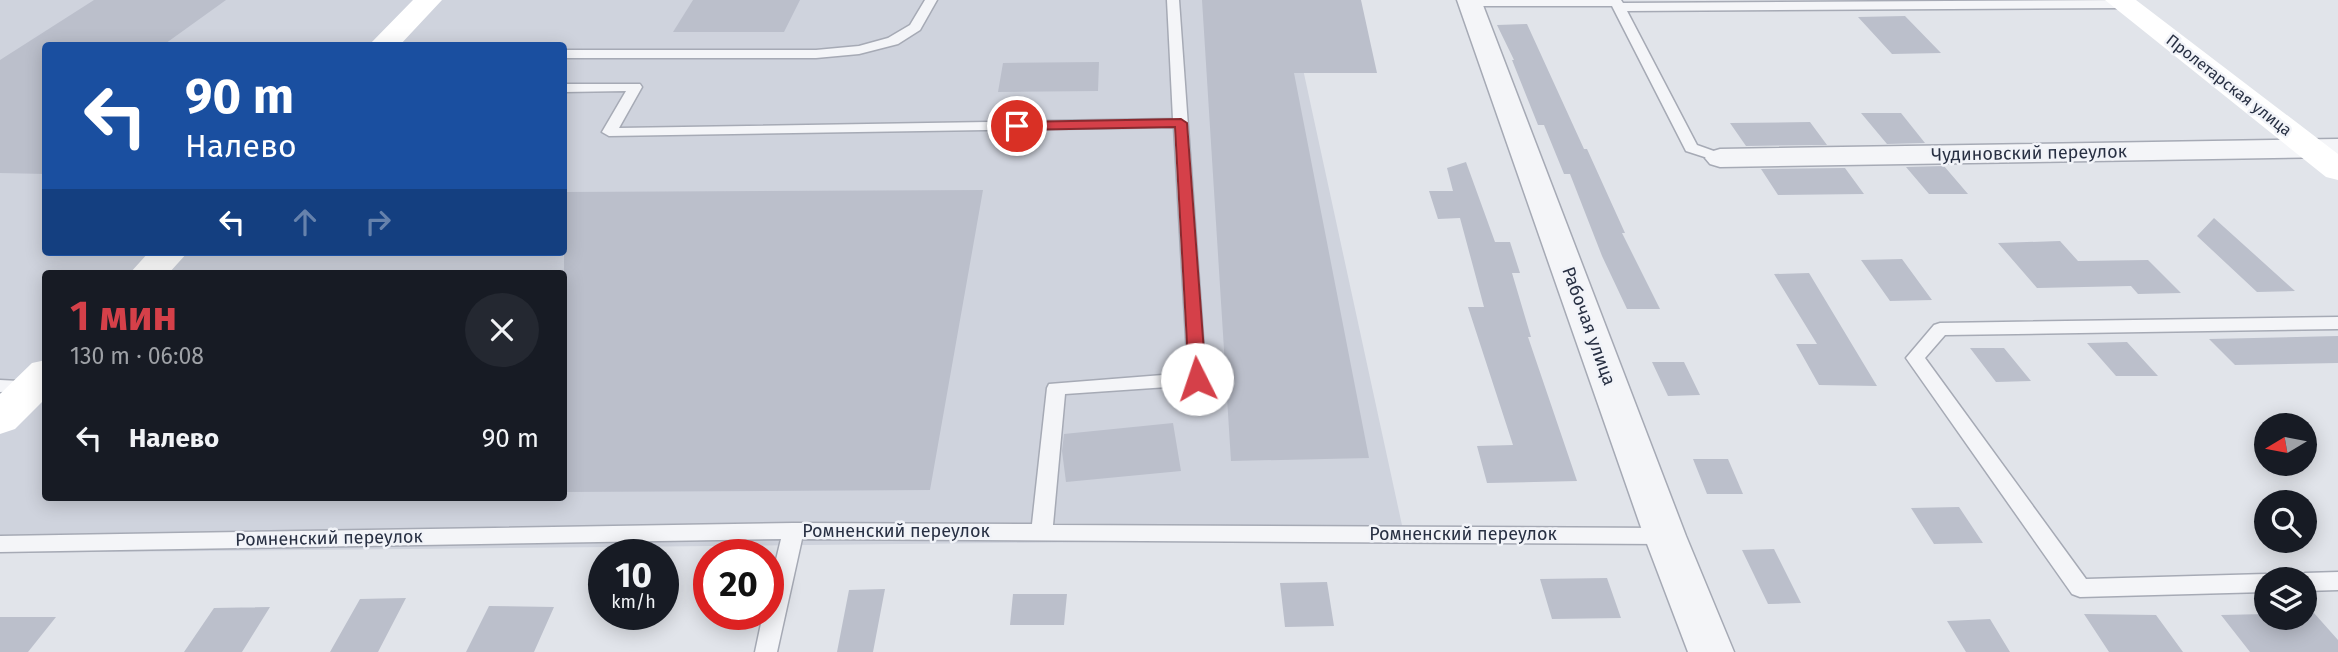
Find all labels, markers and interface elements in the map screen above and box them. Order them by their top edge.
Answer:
street label: Пролетарская улица [2163,30,2295,140]
text: 90 m [185,67,294,126]
icon: left [70,70,161,161]
pin [987,96,1047,156]
icon: arrive [998,107,1036,145]
text: Налево [185,127,297,165]
street label: Чудиновский переулок [1931,140,2128,166]
icon: left [213,203,251,241]
icon: ahead [286,203,324,241]
icon: right [359,203,397,241]
street label: Рабочая улица [1557,264,1621,388]
text: 1 мин [70,291,177,341]
button: close [465,293,539,367]
text: 130 m · 06:08 [70,342,204,370]
position arrow [1160,342,1234,416]
north arrow [2254,413,2317,476]
map controls [2254,413,2317,630]
icon: left [70,419,108,457]
text: Налево [129,423,219,454]
text: 90 m [482,423,539,454]
button: search [2254,490,2317,553]
street label: Ромненский переулок [802,520,991,542]
street label: Ромненский переулок [1369,523,1558,545]
street label: Ромненский переулок [235,525,424,551]
speed limit sign: 20 [693,539,784,630]
text: 10 [615,554,652,596]
button: layers [2254,567,2317,630]
text: km/h [611,591,656,613]

